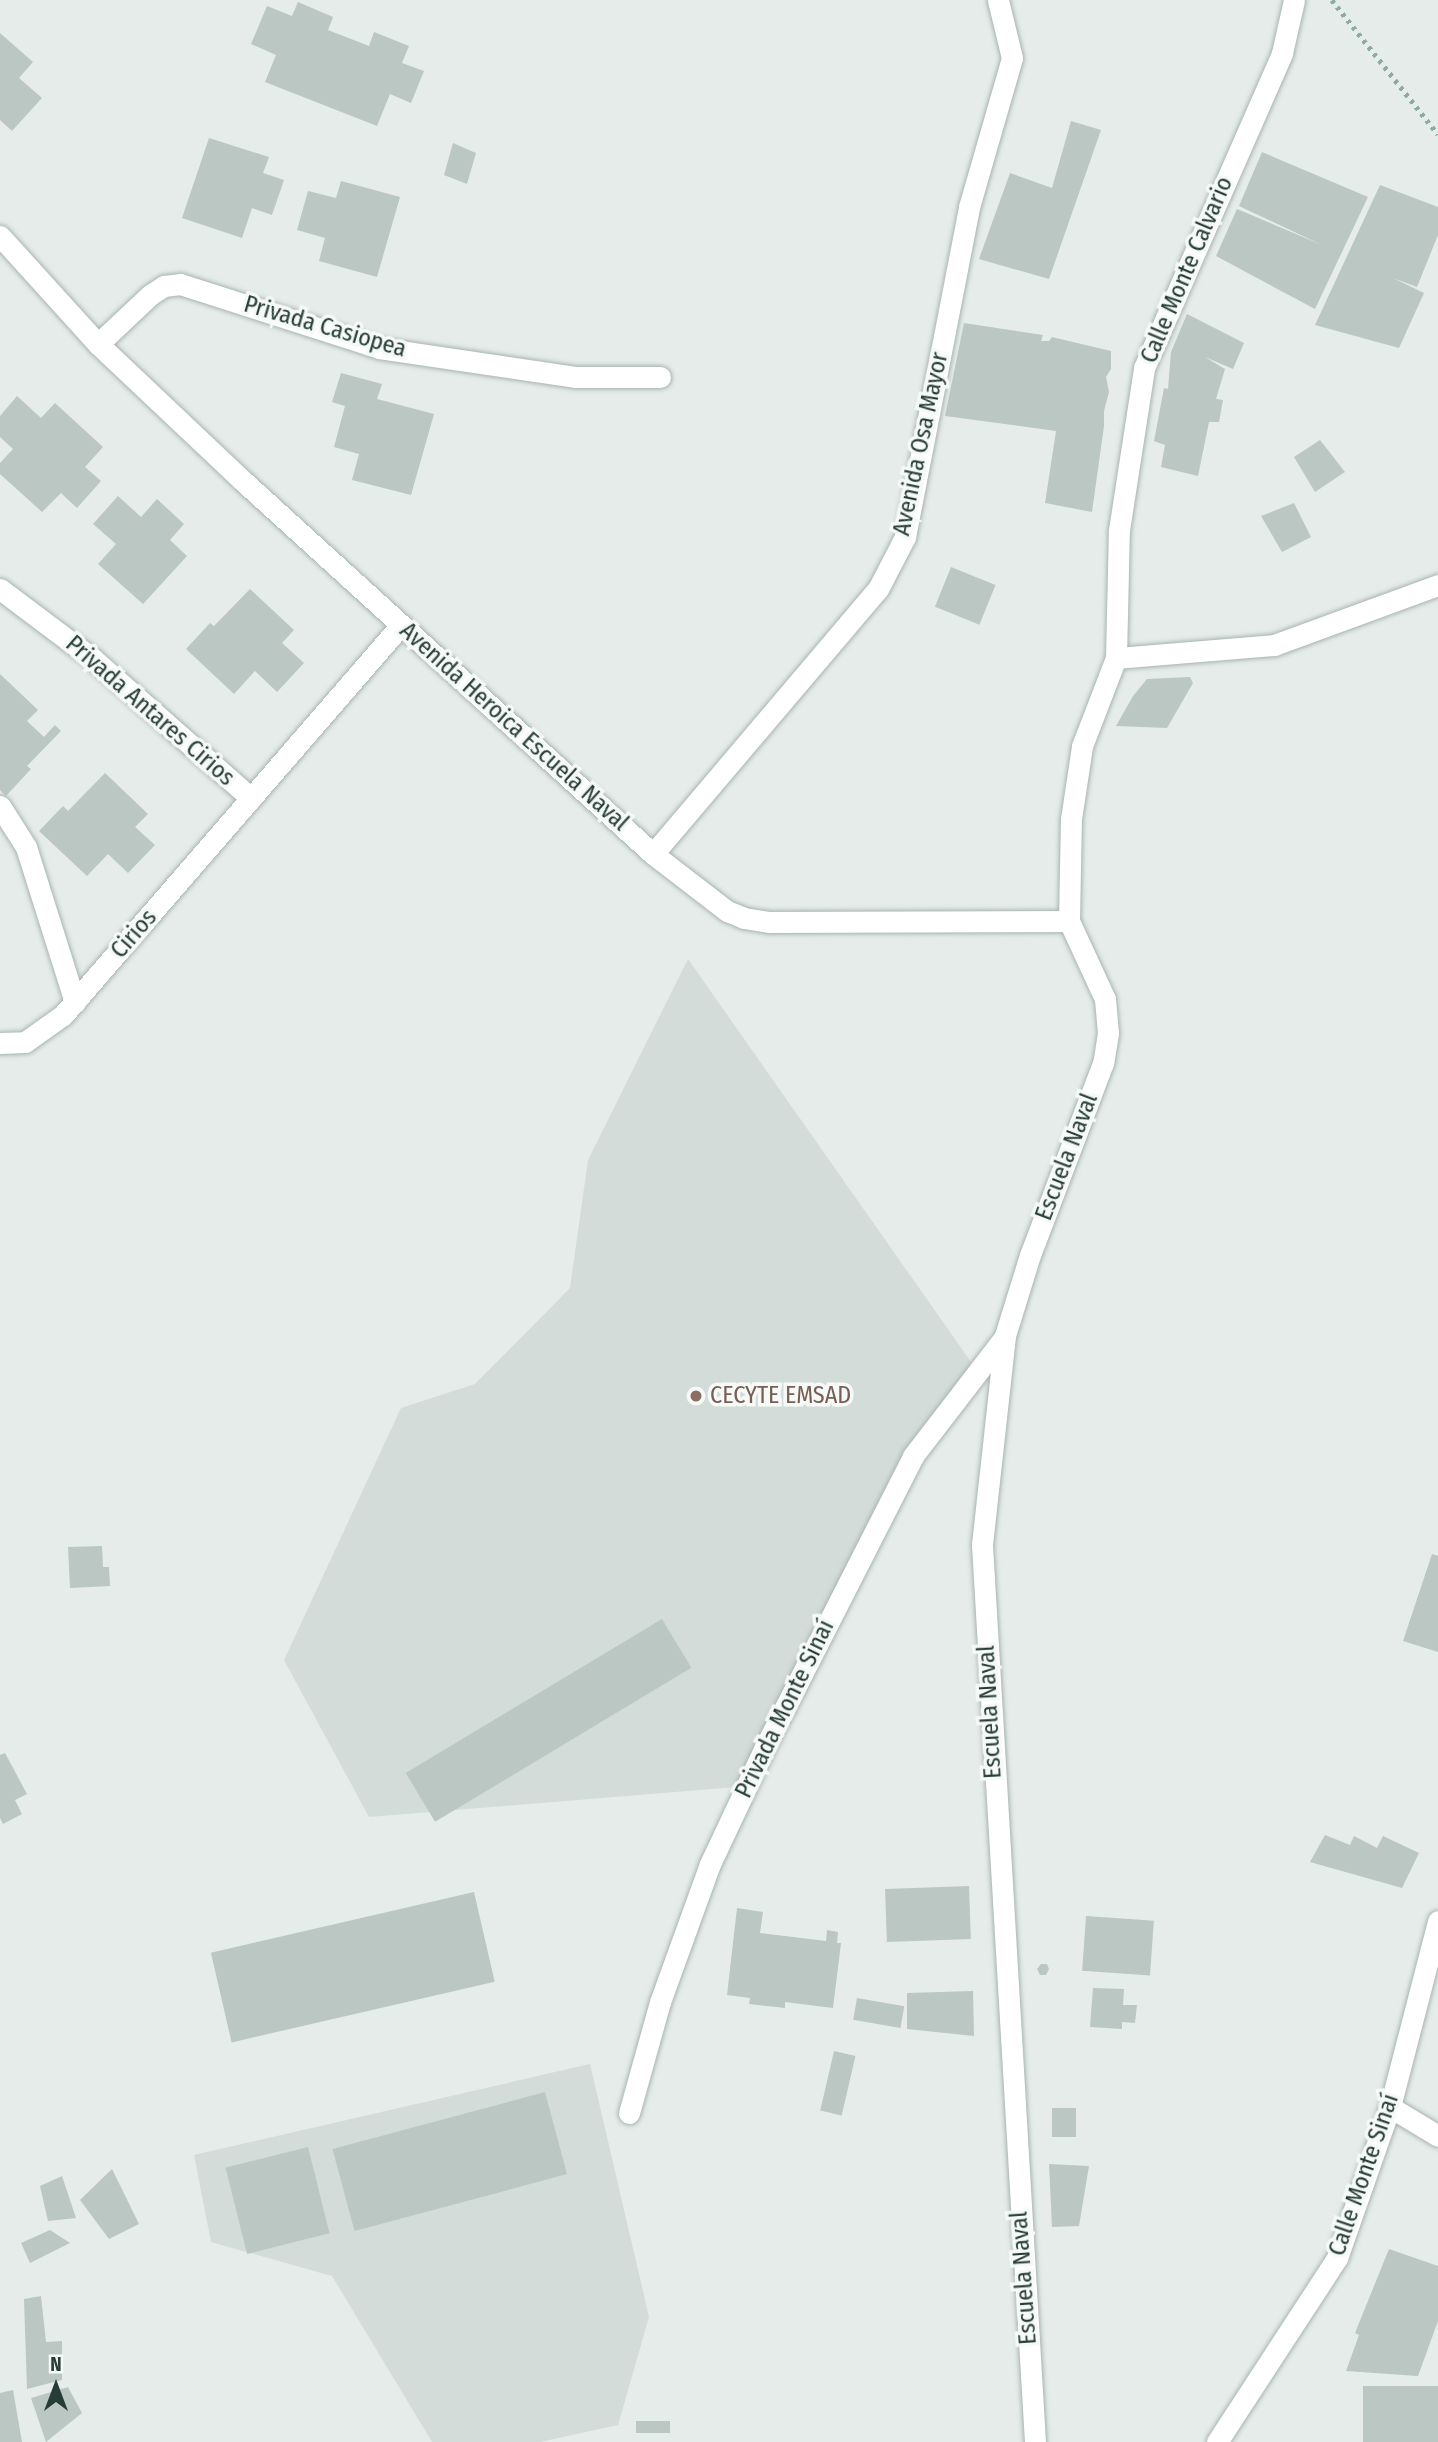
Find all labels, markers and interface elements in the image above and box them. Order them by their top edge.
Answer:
street label: Calle Monte Calvario [1135,173,1239,367]
street label: Privada Casiopea [241,290,409,364]
street label: Avenida Osa Mayor [888,350,954,538]
street label: Avenida Heroica Escuela Naval [394,617,634,837]
street label: Privada Antares Cirios [60,630,240,792]
street label: Cirios [105,904,163,964]
street label: Escuela Naval [1030,1089,1104,1225]
place label: CECYTE EMSAD [710,1382,851,1410]
marker: CECYTE EMSAD [688,1388,704,1404]
street label: Privada Monte Sinaí [729,1615,841,1803]
street label: Escuela Naval [972,1645,1008,1779]
street label: Calle Monte Sinaí [1323,2090,1405,2260]
street label: Escuela Naval [1005,2210,1043,2346]
north arrow [21,2351,91,2421]
text: N [50,2353,62,2376]

